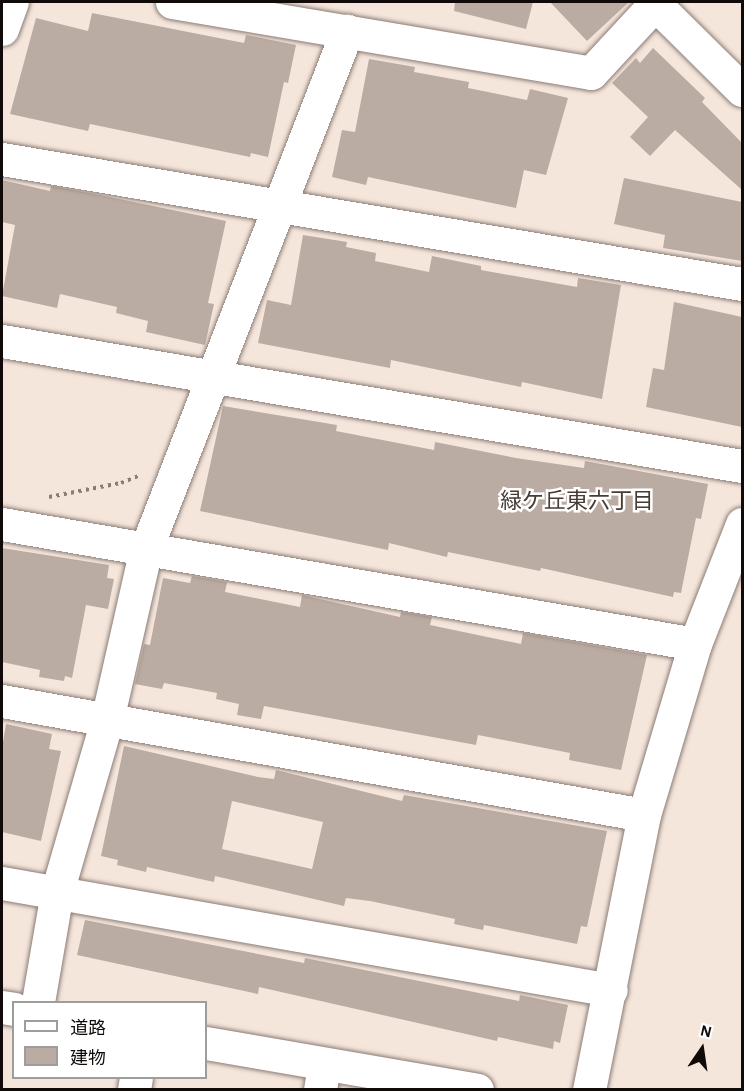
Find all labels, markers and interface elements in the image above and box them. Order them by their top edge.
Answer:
district label: 緑ケ丘東六丁目 [500,489,654,515]
legend [12,1001,207,1079]
north arrow [672,1019,732,1079]
text: 道路 [70,1020,106,1038]
text: N [699,1022,713,1041]
text: 建物 [70,1050,106,1068]

